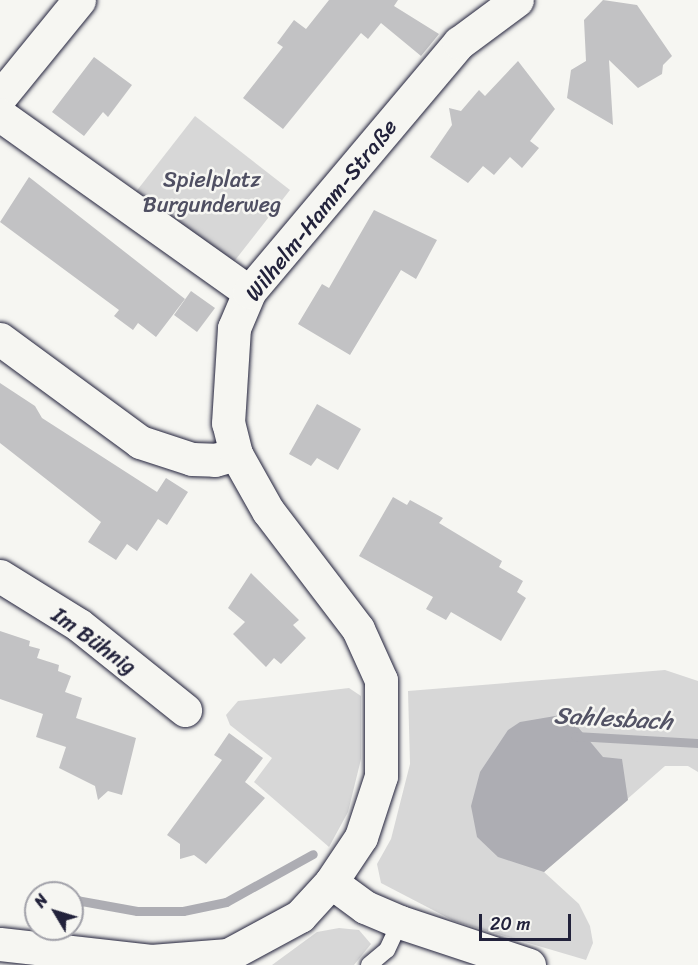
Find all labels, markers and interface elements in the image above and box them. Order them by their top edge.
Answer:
street label: Wilhelm-Hamm-Straße [240,114,402,306]
park label: Spielplatz Burgunderweg [143,166,281,218]
street label: Im Bühnig [47,602,141,680]
water label: Sahlesbach [553,702,673,736]
north arrow [24,881,84,941]
text: N [26,888,56,914]
scale bar [482,902,574,940]
text: 20 m [490,908,530,940]

